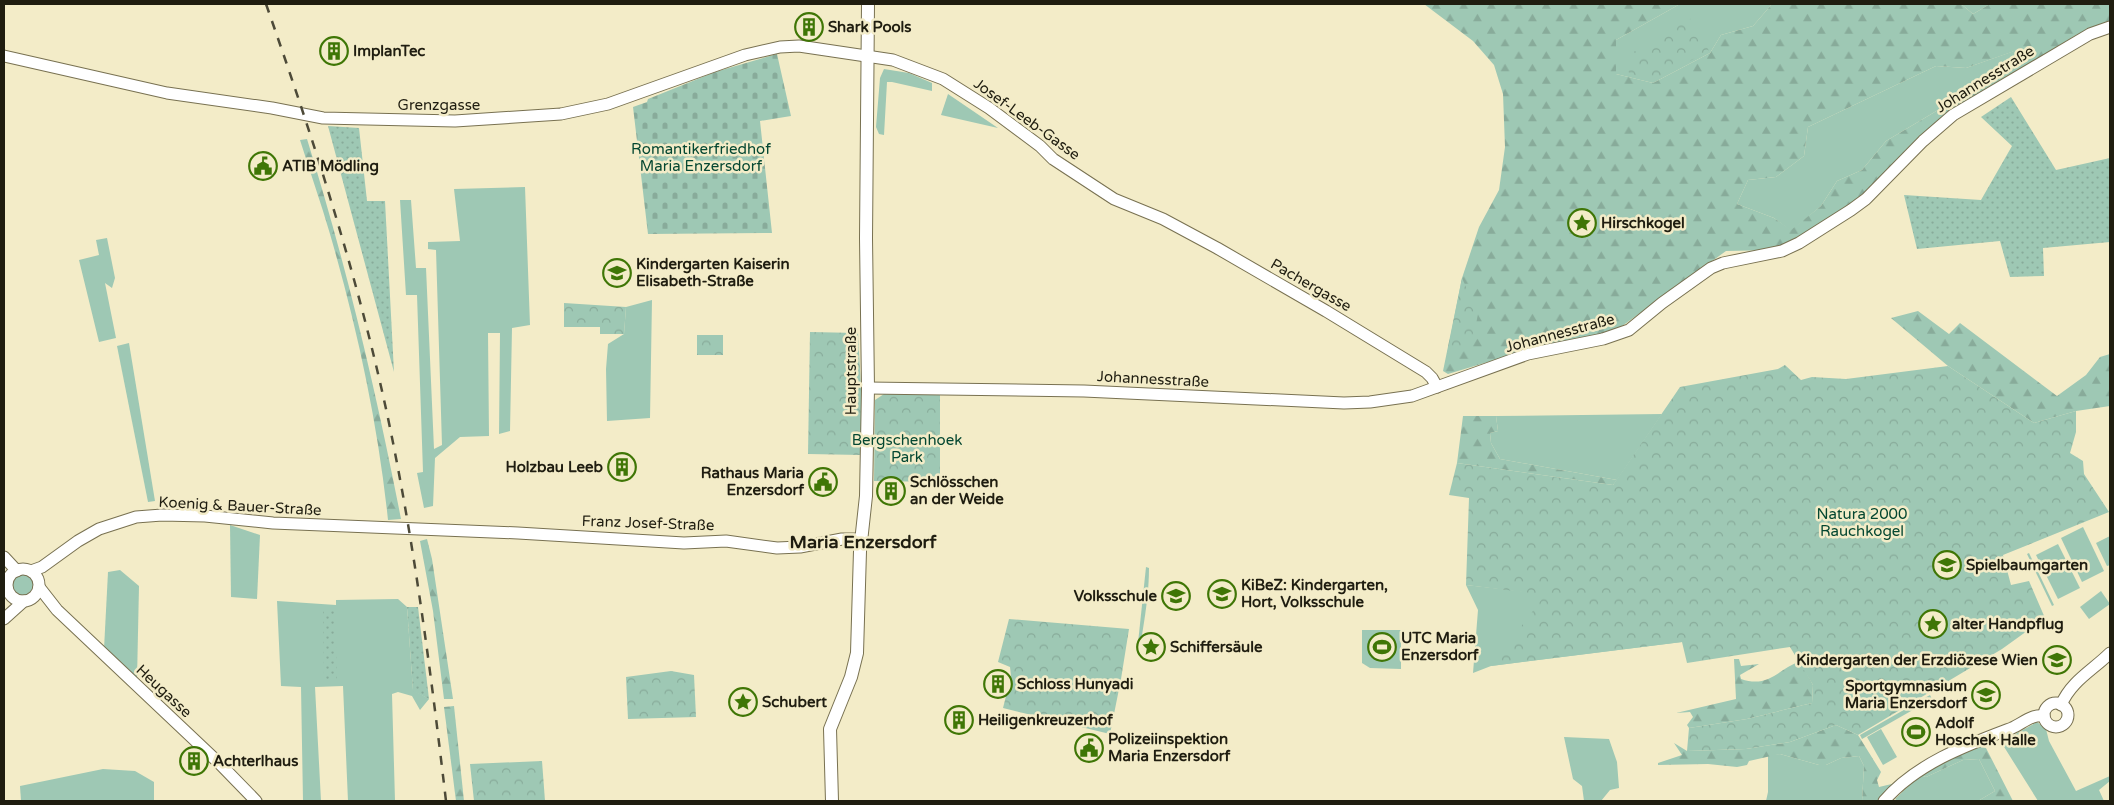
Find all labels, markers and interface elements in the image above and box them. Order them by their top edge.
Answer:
building icon: Shark Pools [794,12,824,42]
place label: Shark Pools [828,18,912,36]
building icon: ImplanTec [319,36,349,66]
place label: ImplanTec [353,42,425,61]
street label: Johannesstraße [1933,42,2037,116]
street label: Josef-Leeb-Gasse [970,74,1084,164]
street label: Grenzgasse [398,96,480,114]
park label: Romantikerfriedhof Maria Enzersdorf [631,140,771,175]
public building icon: ATIB Mödling [248,151,278,181]
place label: ATIB Mödling [282,157,379,176]
place icon: Hirschkogel [1567,208,1597,238]
place label: Hirschkogel [1601,214,1685,233]
place label: Kindergarten Kaiserin Elisabeth-Straße [636,255,790,290]
street label: Pachergasse [1268,255,1354,315]
school or university icon: Kindergarten Kaiserin Elisabeth-Straße [602,258,632,288]
street label: Johannesstraße [1503,310,1617,356]
street label: Hauptstraße [842,327,860,415]
street label: Johannesstraße [1096,367,1210,391]
park label: Bergschenhoek Park [852,431,962,466]
building icon: Holzbau Leeb [607,452,637,482]
place label: Holzbau Leeb [506,458,604,476]
place label: Rathaus Maria Enzersdorf [701,464,804,499]
public building icon: Rathaus Maria Enzersdorf [808,467,838,497]
place label: Schlösschen an der Weide [910,473,1004,508]
building icon: Schlösschen an der Weide [876,476,906,506]
street label: Koenig & Bauer-Straße [158,493,322,519]
park label: Natura 2000 Rauchkogel [1817,505,1907,540]
street label: Franz Josef-Straße [581,512,715,534]
district label: Maria Enzersdorf [790,531,937,553]
school or university icon: Spielbaumgarten [1932,550,1962,580]
place label: Spielbaumgarten [1966,556,2088,575]
place label: KiBeZ: Kindergarten, Hort, Volksschule [1241,576,1388,611]
school or university icon: KiBeZ: Kindergarten, Hort, Volksschule [1207,579,1237,609]
school or university icon: Volksschule [1161,581,1191,611]
place label: Volksschule [1074,587,1158,605]
place icon: alter Handpflug [1918,609,1948,639]
place label: alter Handpflug [1952,615,2064,634]
place label: UTC Maria Enzersdorf [1401,629,1479,664]
place icon: Schiffersäule [1136,632,1166,662]
sports icon: UTC Maria Enzersdorf [1367,632,1397,662]
place label: Schiffersäule [1170,638,1263,656]
school or university icon: Kindergarten der Erzdiözese Wien [2042,645,2072,675]
place label: Kindergarten der Erzdiözese Wien [1796,651,2038,670]
street label: Heugasse [132,661,196,721]
building icon: Schloss Hunyadi [983,669,1013,699]
place label: Schloss Hunyadi [1017,675,1133,694]
place label: Sportgymnasium Maria Enzersdorf [1845,677,1967,712]
school or university icon: Sportgymnasium Maria Enzersdorf [1971,680,2001,710]
place icon: Schubert [728,687,758,717]
place label: Schubert [762,693,827,711]
building icon: Heiligenkreuzerhof [944,705,974,735]
place label: Heiligenkreuzerhof [978,711,1113,730]
place label: Adolf Hoschek Halle [1935,714,2036,749]
sports icon: Adolf Hoschek Halle [1901,717,1931,747]
place label: Polizeiinspektion Maria Enzersdorf [1108,730,1231,765]
public building icon: Polizeiinspektion Maria Enzersdorf [1074,733,1104,763]
building icon: Achterlhaus [179,746,209,776]
place label: Achterlhaus [213,752,298,770]

